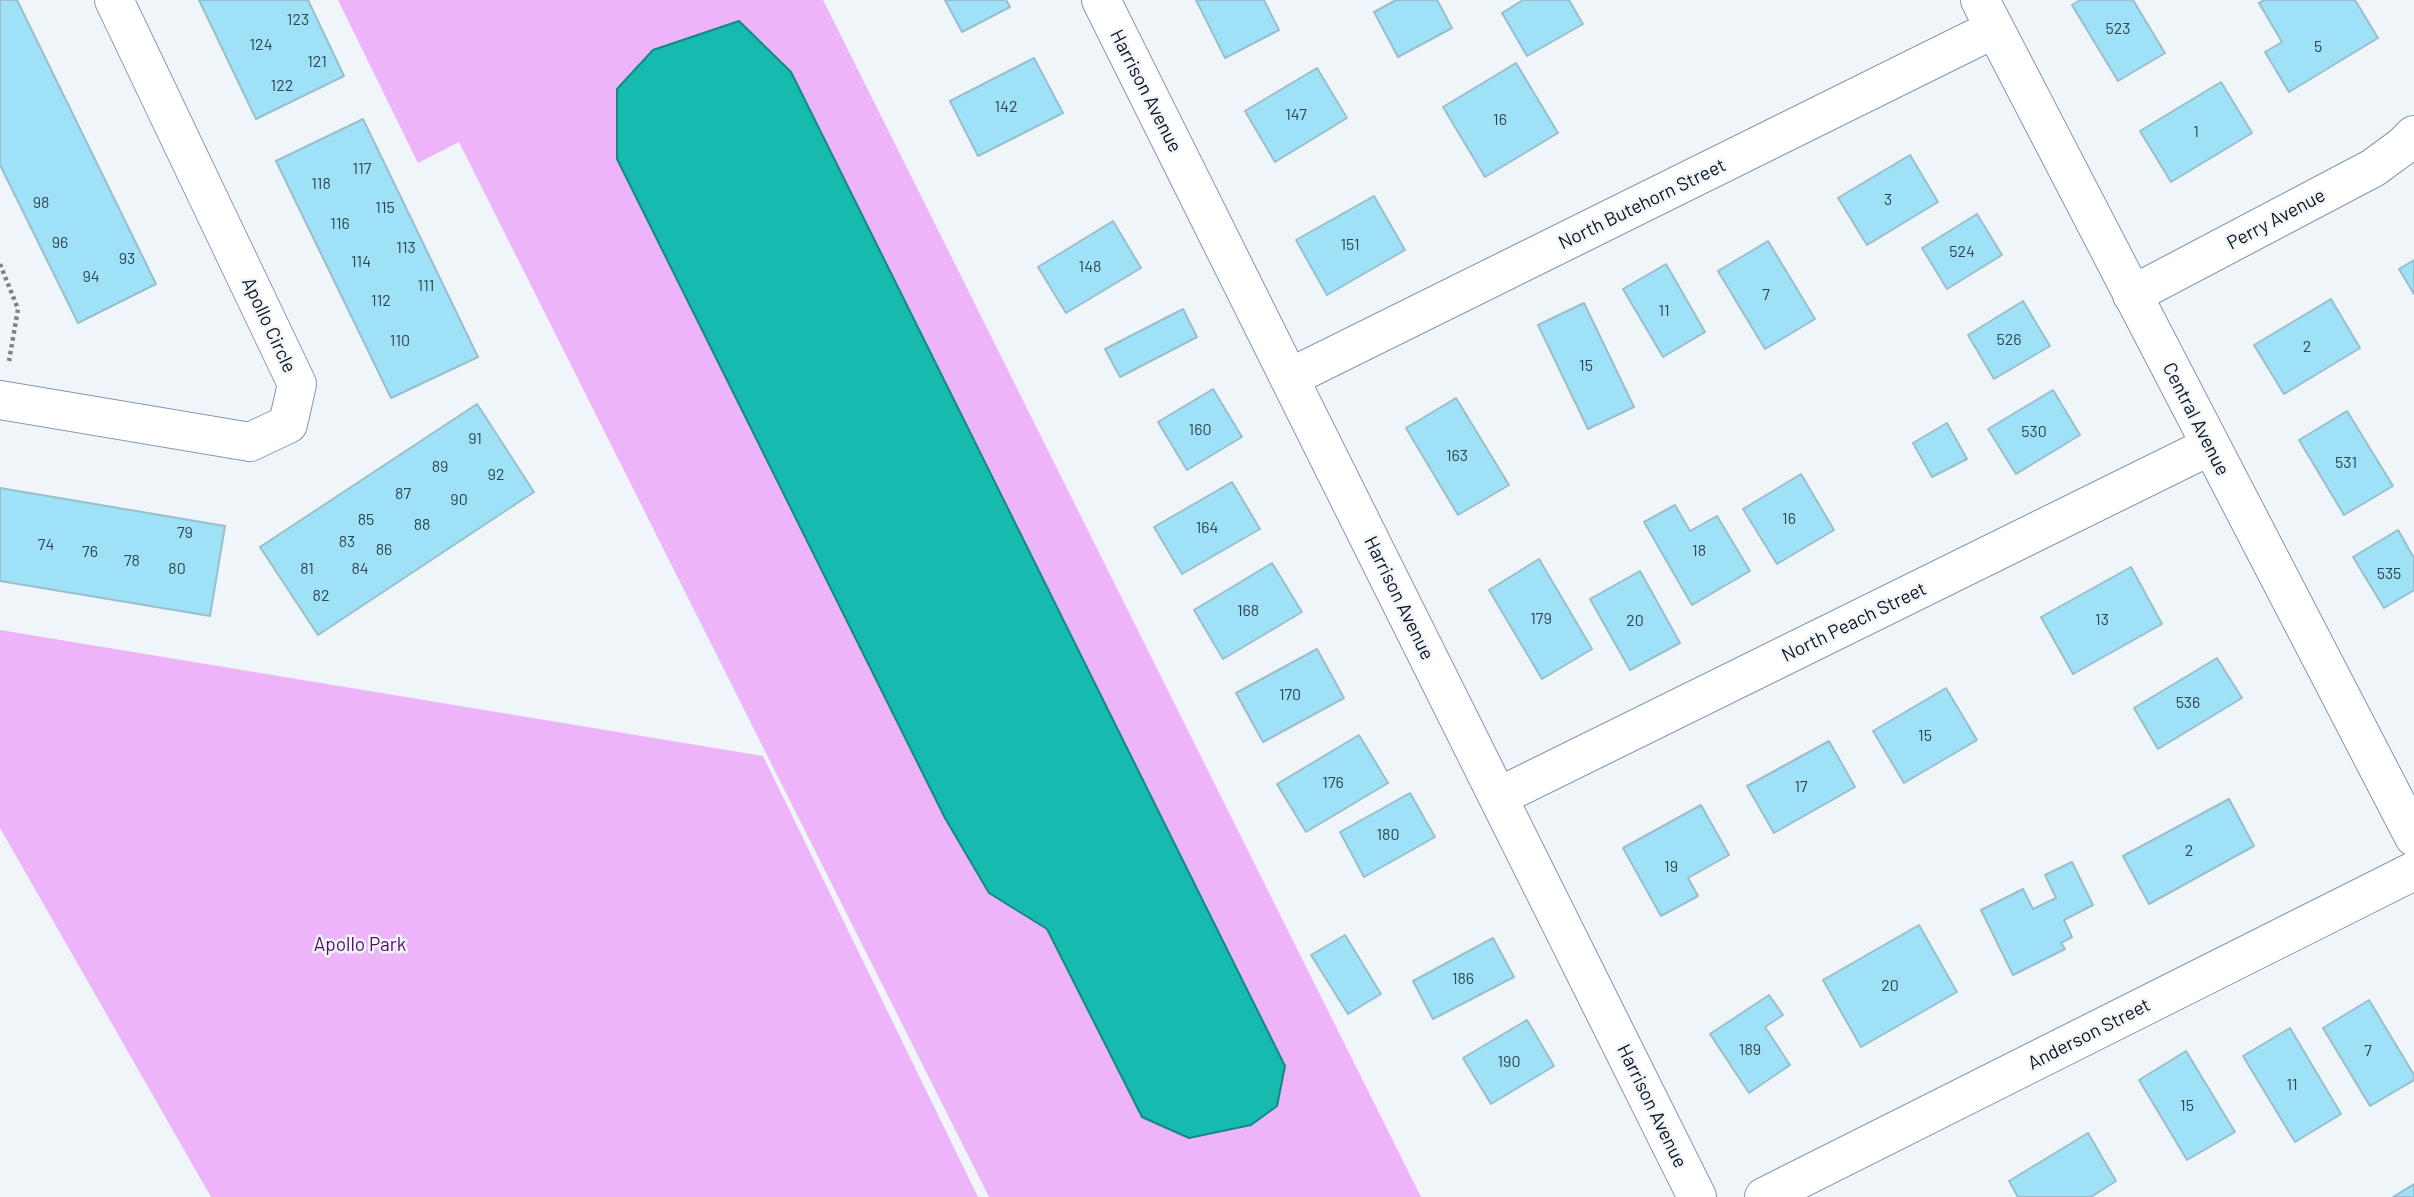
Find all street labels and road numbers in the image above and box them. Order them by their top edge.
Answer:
street label: Harrison Avenue [1105,26,1187,156]
street label: North Butehorn Street [1555,154,1729,254]
street label: Perry Avenue [2223,184,2329,254]
street label: Apollo Circle [237,274,301,376]
street label: Central Avenue [2158,359,2234,479]
street label: Harrison Avenue [1359,532,1439,664]
street label: North Peach Street [1778,577,1930,667]
street label: Anderson Street [2024,993,2154,1075]
street label: Harrison Avenue [1612,1040,1692,1172]

